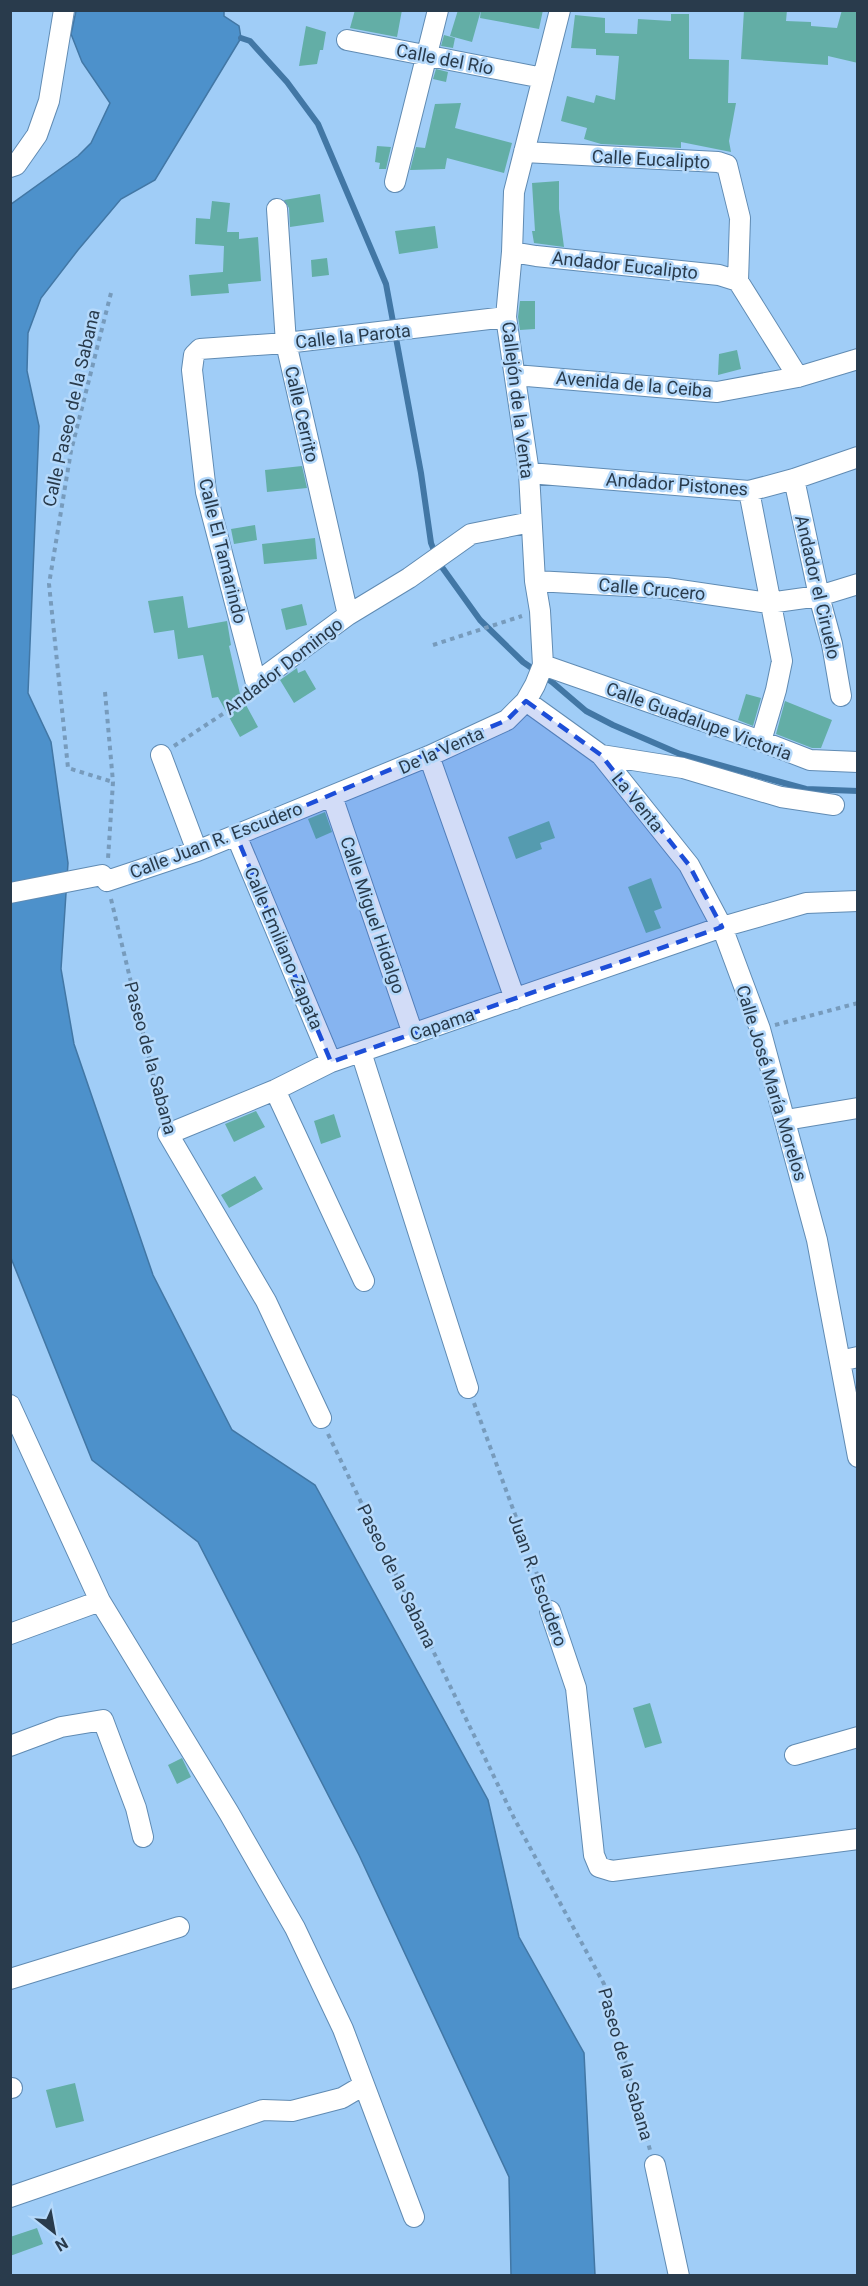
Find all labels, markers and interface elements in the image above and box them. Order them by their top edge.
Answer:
street label: Calle del Río [395,39,495,79]
street label: Calle Eucalipto [591,145,711,173]
street label: Andador Eucalipto [551,247,699,283]
street label: Calle Paseo de la Sabana [38,307,104,509]
street label: Calle la Parota [294,320,412,352]
street label: Callejón de la Venta [498,320,538,480]
street label: Calle Cerrito [281,364,323,464]
street label: Avenida de la Ceiba [555,367,713,401]
street label: Andador Pistones [605,469,749,499]
street label: Calle El Tamarindo [195,476,251,626]
street label: Andador el Ciruelo [791,513,845,661]
street label: Calle Crucero [598,574,706,604]
street label: Andador Domingo [219,613,347,719]
street label: Calle Guadalupe Victoria [603,678,795,764]
street label: De la Venta [395,722,487,778]
street label: La Venta [608,768,668,836]
street label: Calle Juan R. Escudero [127,797,305,883]
street label: Calle Miguel Hidalgo [336,834,410,996]
street label: Calle Emiliano Zapata [240,864,328,1032]
street label: Paseo de la Sabana [120,979,182,1137]
street label: Calle José María Morelos [732,983,812,1183]
street label: Capama [407,1003,477,1045]
street label: Paseo de la Sabana [353,1501,441,1651]
street label: Juan R. Escudero [504,1511,572,1649]
street label: Paseo de la Sabana [594,1985,658,2143]
north arrow [24,2202,84,2262]
text: N [52,2233,71,2255]

